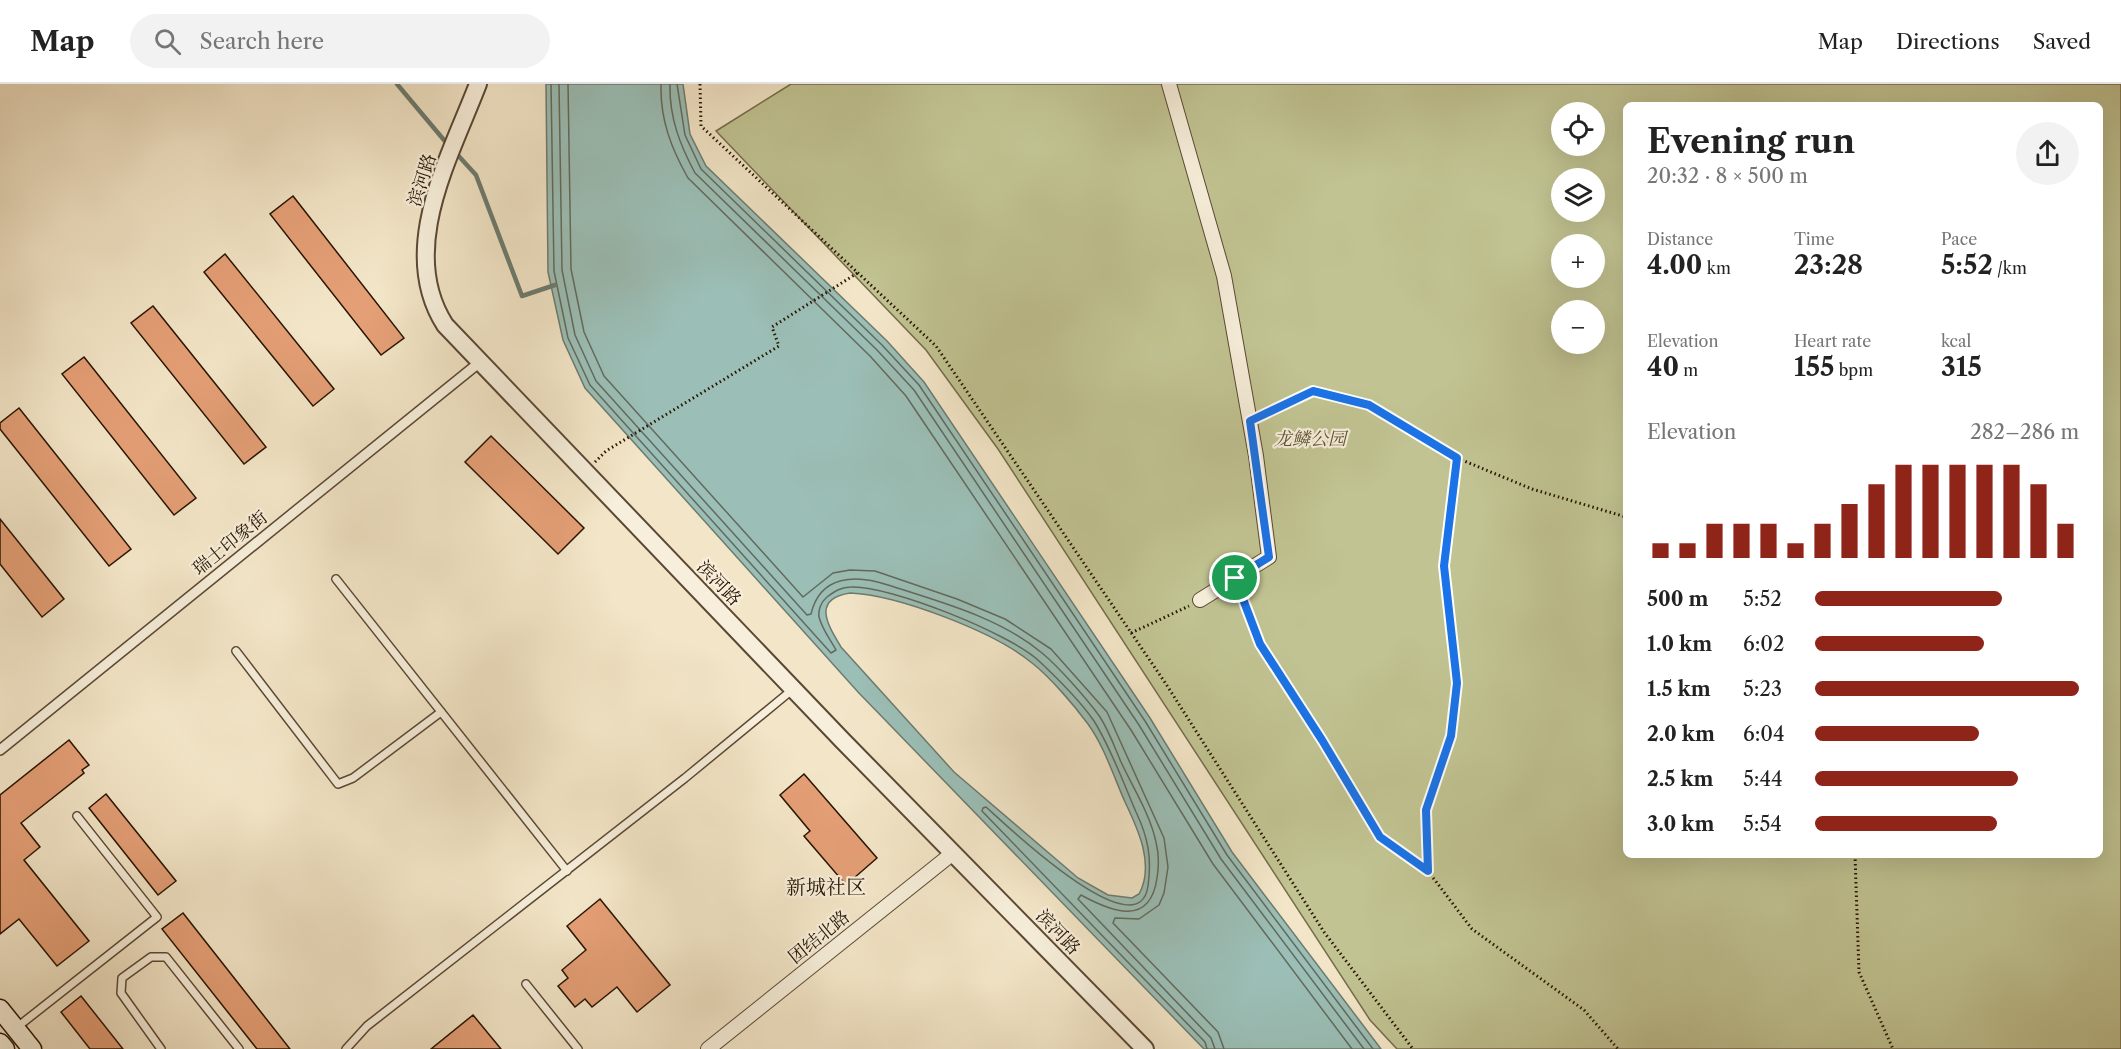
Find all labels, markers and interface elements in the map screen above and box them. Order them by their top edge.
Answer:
search box [130,14,550,68]
text: Map [30,24,94,58]
icon: search [151,25,184,58]
text: Search here [199,28,324,55]
text: Map [1818,29,1863,54]
text: Directions [1896,29,2000,54]
text: Saved [2033,29,2091,54]
map controls [1551,102,1605,354]
button: locate [1551,102,1605,156]
text: Evening run [1647,121,1855,162]
button: share [2016,122,2079,185]
street label: 滨河路 [403,151,441,209]
text: 20:32 · 8 × 500 m [1647,164,1808,188]
button: layers [1551,168,1605,222]
text: Distance [1647,229,1713,249]
text: Time [1794,229,1834,249]
text: Pace [1941,229,1977,249]
button: + [1551,234,1605,288]
text: 4.00 [1647,249,1702,281]
text: 23:28 [1794,249,1863,281]
text: 5:52 [1941,249,1993,281]
text: km [1702,258,1731,278]
text: /km [1993,258,2027,278]
button: − [1551,300,1605,354]
text: Elevation [1647,331,1718,351]
text: Heart rate [1794,331,1871,351]
text: kcal [1941,331,1971,351]
text: 40 [1647,351,1679,383]
text: 155 [1794,351,1834,383]
text: 315 [1941,351,1982,383]
text: m [1679,360,1698,380]
text: bpm [1834,360,1873,380]
text: Elevation [1647,420,1736,444]
text: 282–286 m [1970,420,2079,444]
park label: 龙鳞公园 [1274,428,1349,450]
street label: 瑞士印象街 [188,506,272,580]
pin [1209,552,1260,603]
street label: 滨河路 [692,556,746,610]
icon: arrive [1218,561,1251,594]
text: 500 m [1647,587,1708,611]
text: 5:52 [1743,587,1782,611]
text: 1.0 km [1647,632,1712,656]
text: 6:02 [1743,632,1785,656]
text: 1.5 km [1647,677,1711,701]
text: 5:23 [1743,677,1782,701]
text: 2.0 km [1647,722,1715,746]
text: 6:04 [1743,722,1785,746]
text: 2.5 km [1647,767,1714,791]
text: 5:44 [1743,767,1783,791]
text: 3.0 km [1647,812,1714,836]
text: 5:54 [1743,812,1782,836]
district label: 新城社区 [786,875,866,899]
street label: 滨河路 [1031,905,1085,959]
street label: 团结北路 [784,906,854,968]

